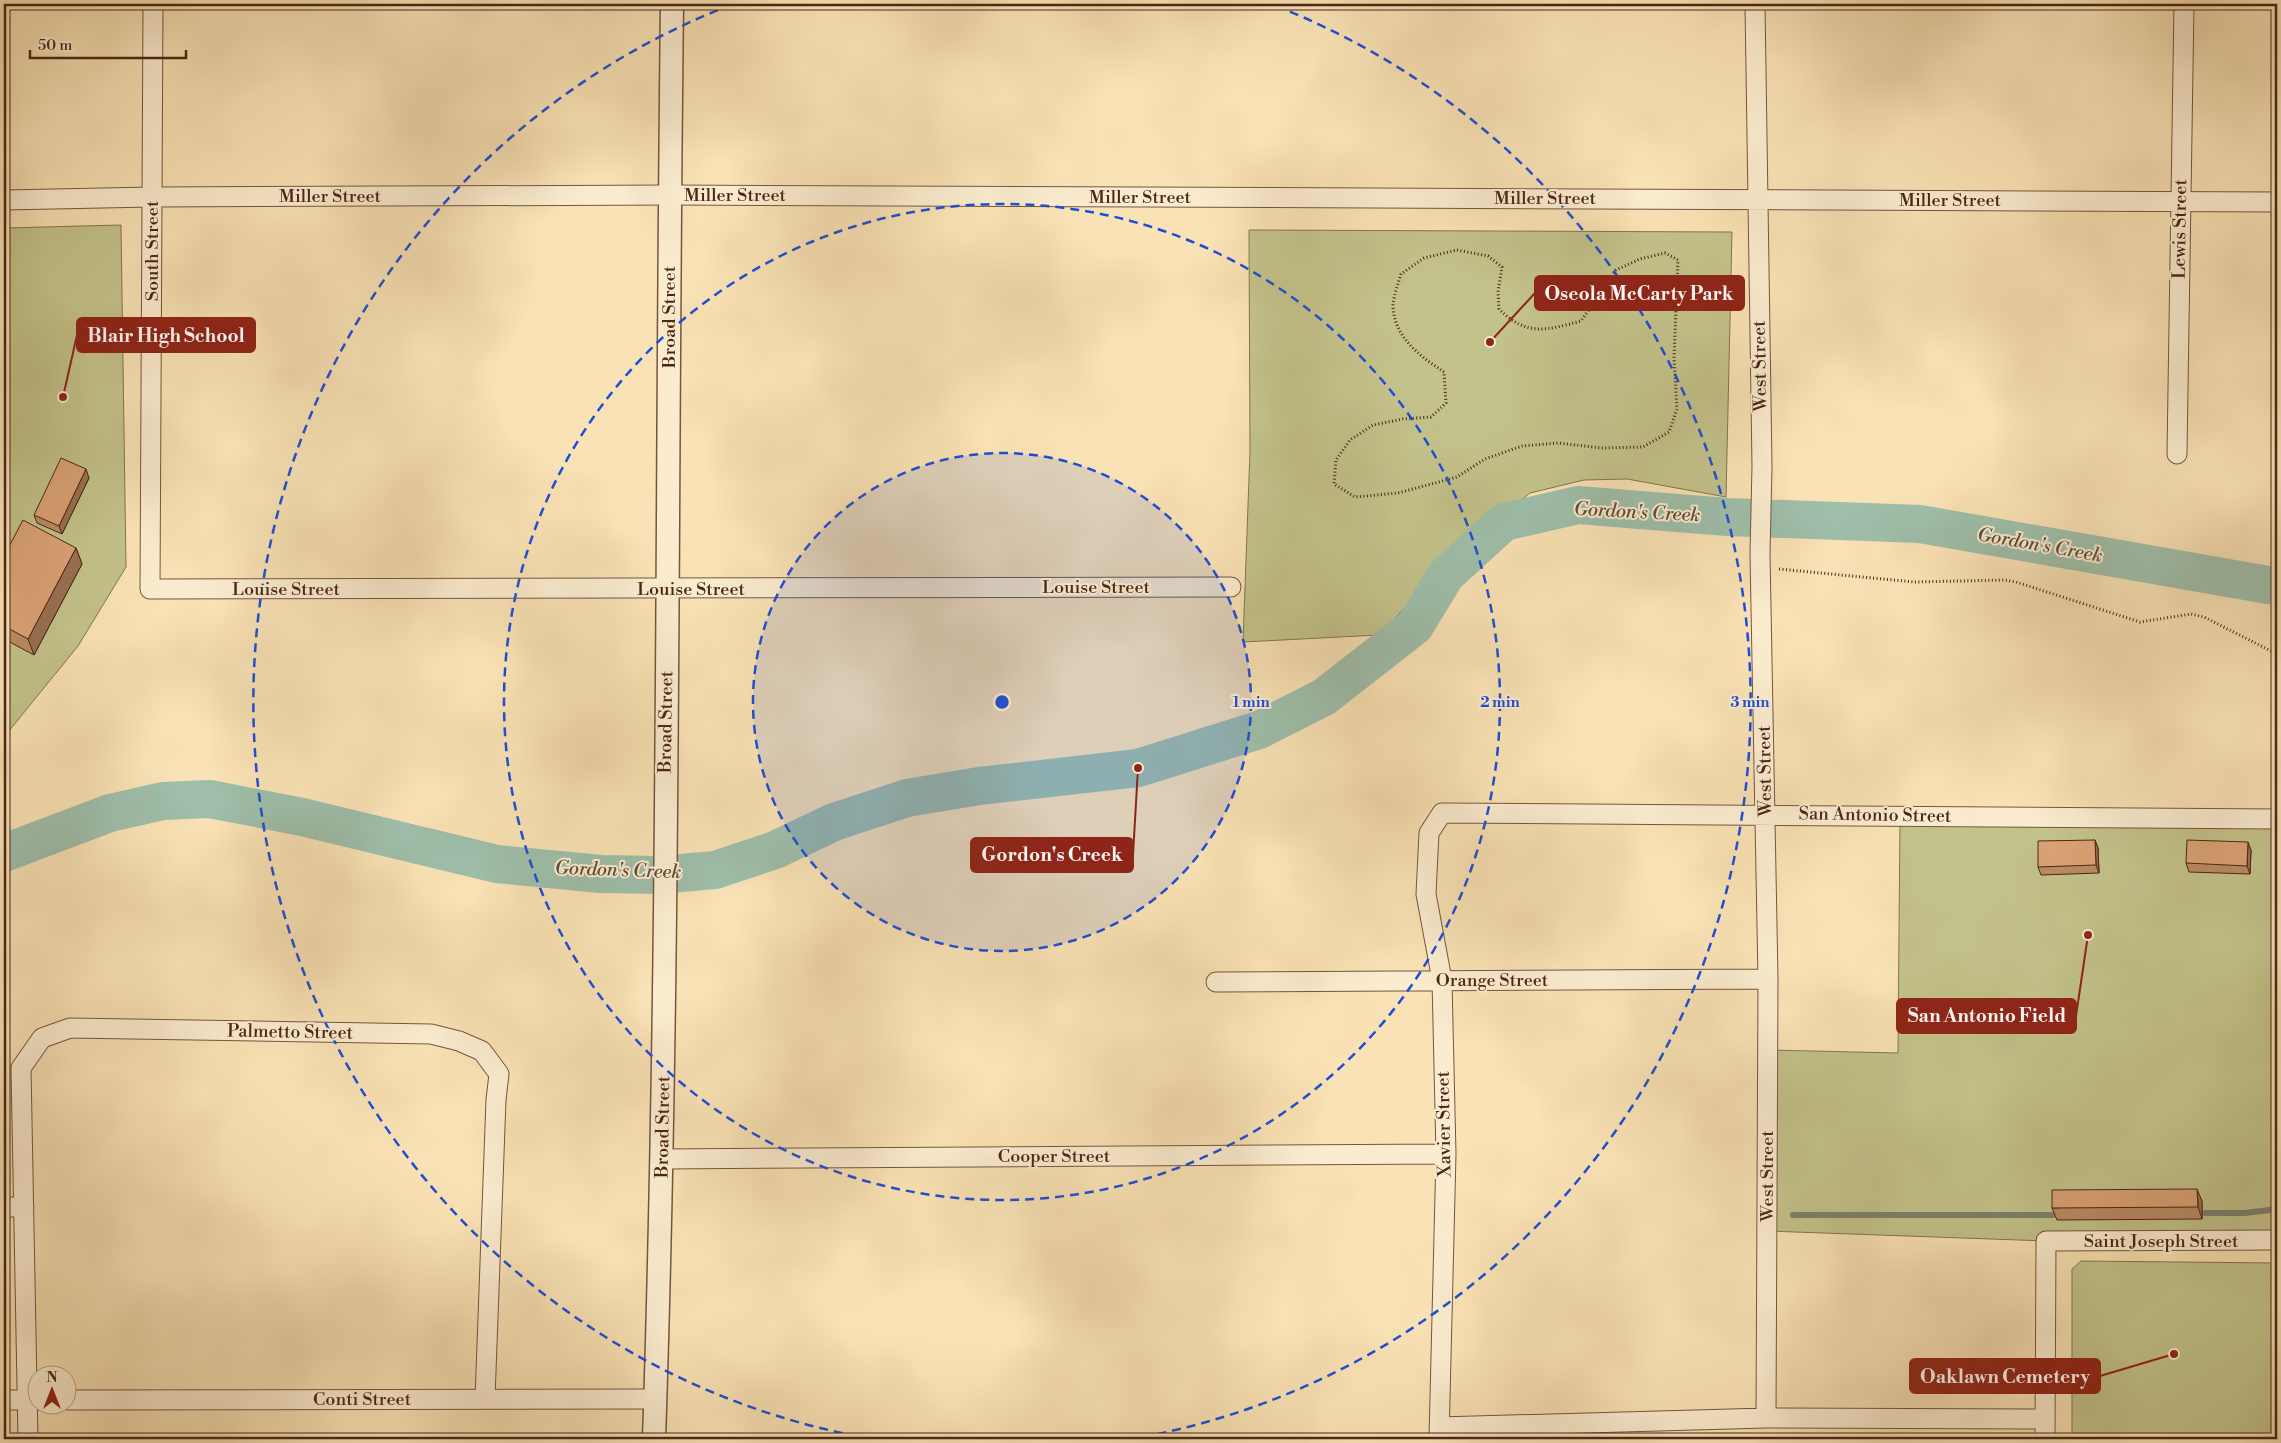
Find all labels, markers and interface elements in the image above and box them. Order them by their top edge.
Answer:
scale bar [30,28,186,60]
text: 50 m [38,36,72,55]
street label: Lewis Street [2168,178,2192,279]
street label: Miller Street [684,184,787,207]
street label: Miller Street [279,185,382,208]
street label: Miller Street [1089,186,1192,209]
street label: Miller Street [1494,187,1597,210]
street label: Miller Street [1899,189,2002,212]
street label: South Street [141,200,164,301]
street label: Broad Street [658,265,681,369]
callout: Oseola McCarty Park [1535,276,1744,310]
text: Oseola McCarty Park [1544,282,1734,306]
callout: Blair High School [77,318,255,352]
street label: West Street [1748,320,1772,413]
text: Blair High School [87,324,245,348]
water label: Gordon's Creek [1573,497,1701,527]
water label: Gordon's Creek [1976,522,2105,568]
street label: Louise Street [1042,576,1151,599]
street label: Louise Street [232,578,341,601]
street label: Louise Street [637,578,746,601]
street label: Broad Street [654,670,678,774]
centre of rings [993,693,1011,711]
text: 1 min [1232,693,1270,712]
text: 2 min [1480,693,1520,712]
text: 3 min [1730,693,1770,712]
street label: West Street [1753,725,1777,818]
street label: San Antonio Street [1799,802,1952,828]
callout: Gordon's Creek [971,838,1133,872]
text: Gordon's Creek [981,843,1123,867]
water label: Gordon's Creek [554,856,682,884]
street label: Orange Street [1436,969,1549,992]
callout: San Antonio Field [1897,999,2076,1033]
text: San Antonio Field [1908,1004,2066,1028]
street label: Palmetto Street [227,1019,354,1045]
street label: Xavier Street [1432,1070,1456,1178]
street label: Broad Street [651,1075,675,1179]
street label: West Street [1756,1130,1779,1223]
street label: Cooper Street [998,1145,1111,1168]
street label: Saint Joseph Street [2084,1230,2239,1253]
callout: Oaklawn Cemetery [1910,1359,2100,1393]
text: Oaklawn Cemetery [1920,1365,2090,1389]
north arrow [28,1366,78,1416]
text: N [46,1369,58,1387]
street label: Conti Street [313,1388,412,1411]

